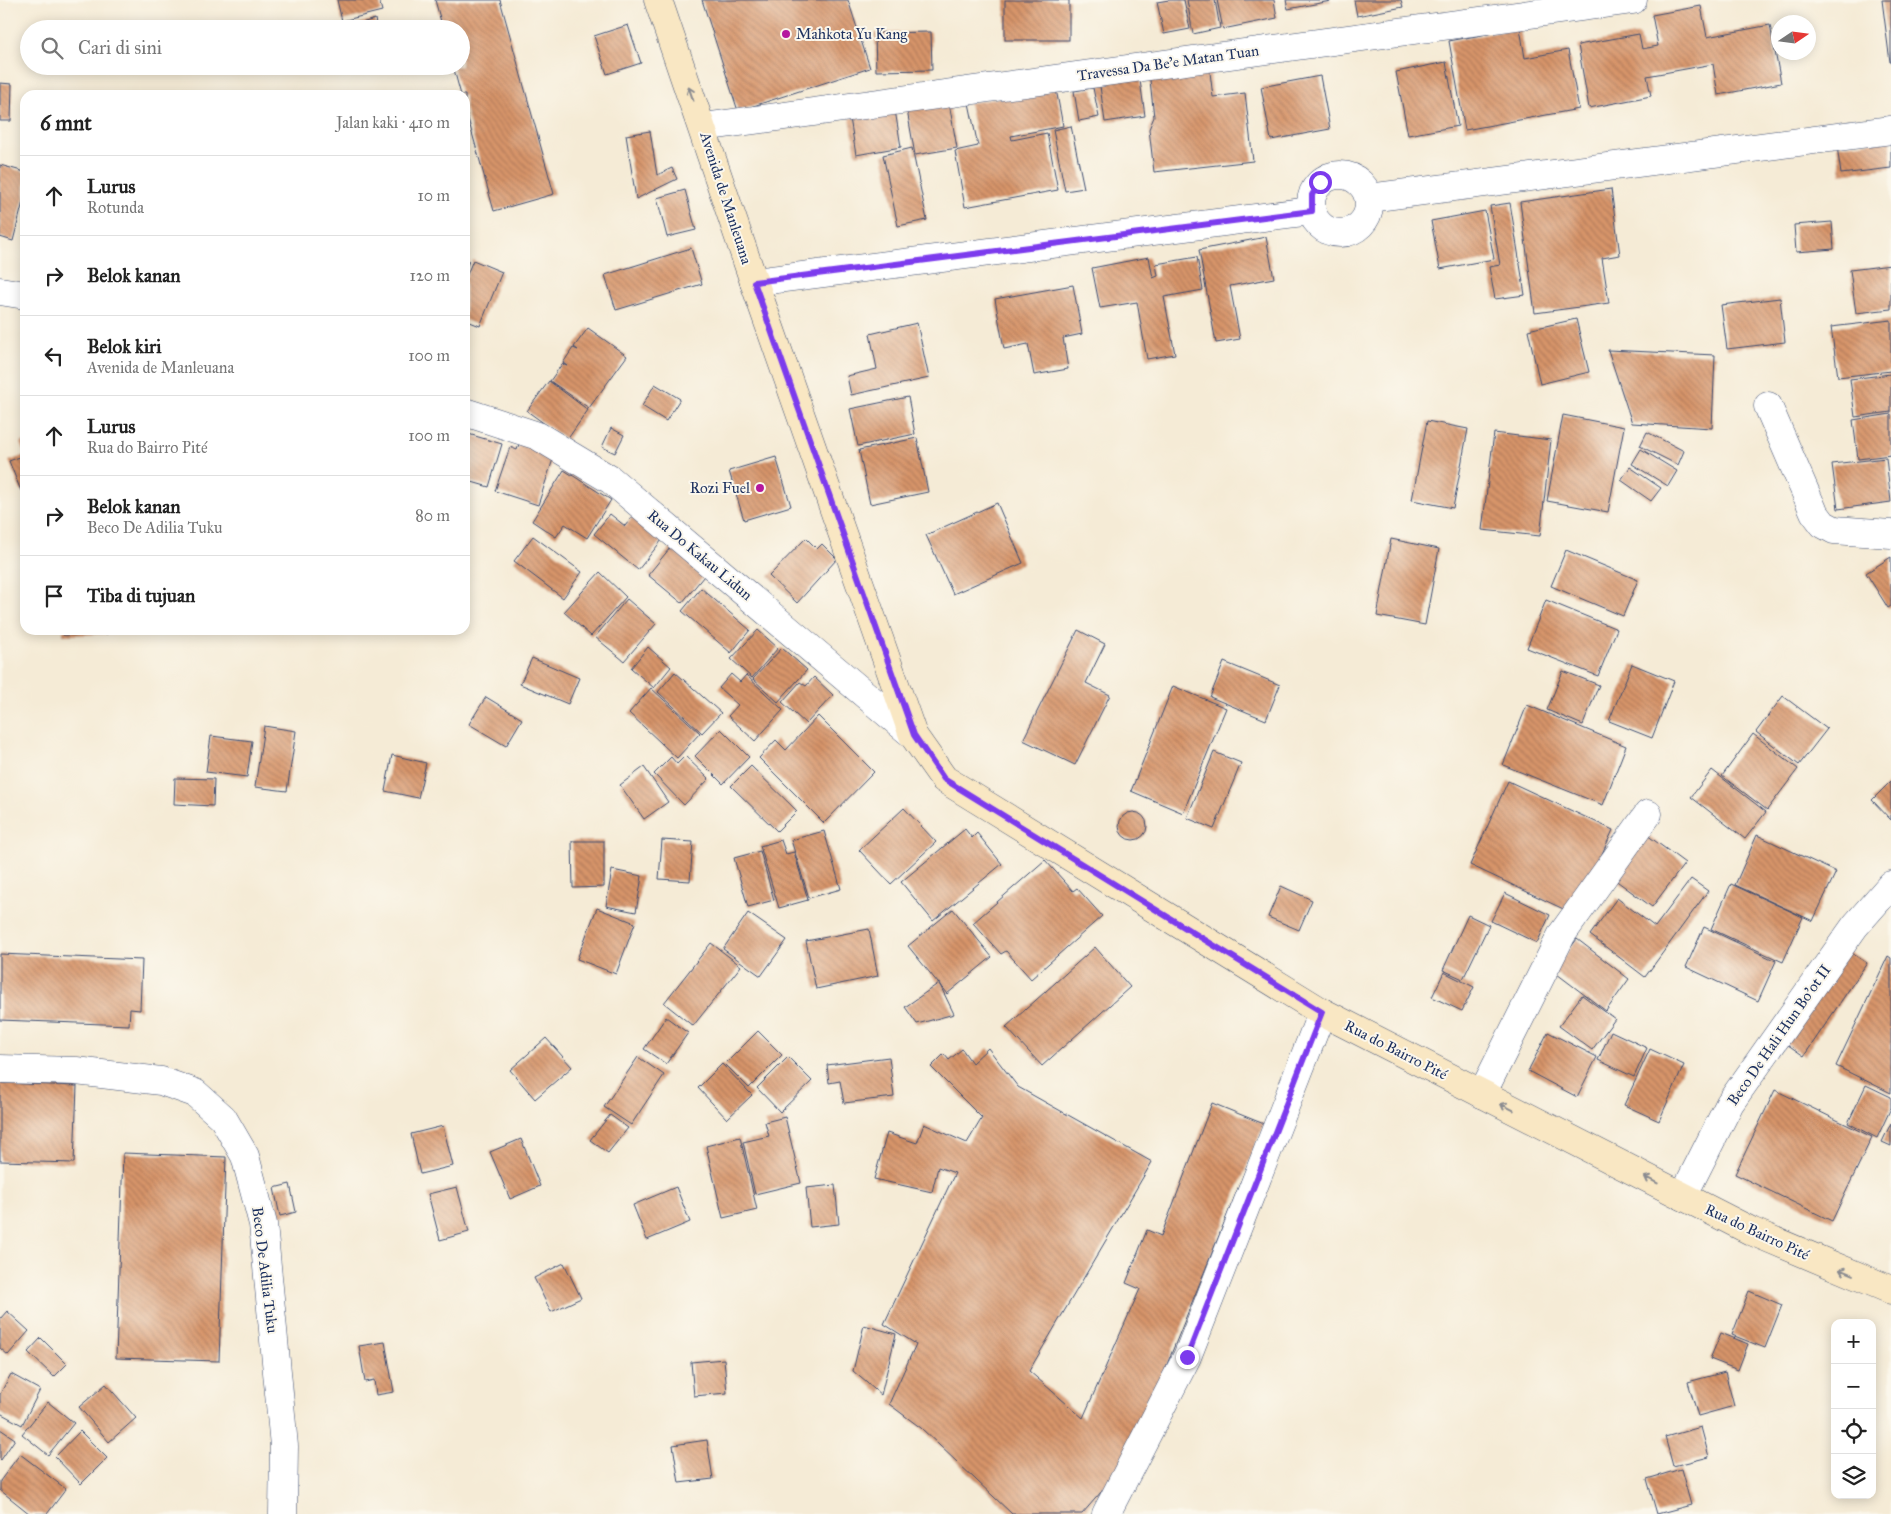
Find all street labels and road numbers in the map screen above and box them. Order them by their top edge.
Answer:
street label: Travessa Da Be’e Matan Tuan [1076,41,1260,85]
street label: Avenida de Manleuana [696,129,756,267]
street label: Rua Do Kakau Lidun [644,506,756,604]
street label: Beco De Hali Hun Bo’ot II [1724,961,1834,1109]
street label: Rua do Bairro Pité [1342,1016,1451,1084]
street label: Rua do Bairro Pité [1702,1200,1813,1264]
street label: Beco De Adilia Tuku [248,1206,282,1334]

